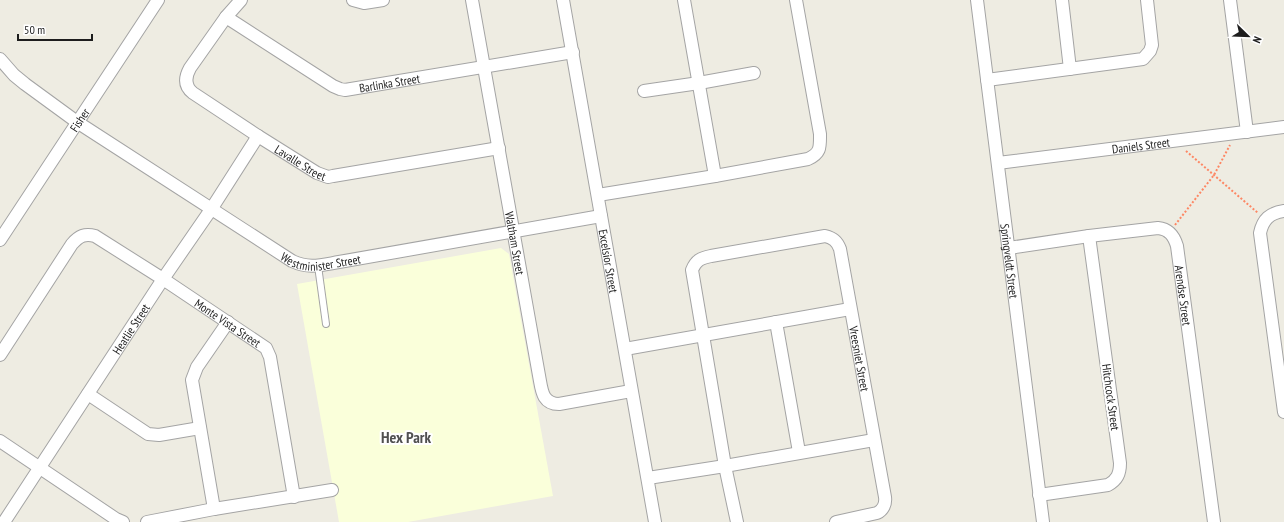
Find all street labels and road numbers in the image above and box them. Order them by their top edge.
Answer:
street label: Barlinka Street [358,70,422,95]
street label: Fisher [66,104,93,134]
street label: Daniels Street [1111,134,1171,156]
street label: Lavalle Street [272,141,329,183]
street label: Waltham Street [502,210,529,277]
street label: Springveldt Street [998,223,1022,300]
street label: Excelsior Street [596,228,622,295]
street label: Westminister Street [278,248,362,273]
street label: Arendse Street [1172,264,1195,327]
street label: Monte Vista Street [192,295,264,350]
street label: Heatlie Street [109,300,153,357]
street label: Vreesniet Street [846,324,873,393]
street label: Hitchcock Street [1099,363,1123,432]

